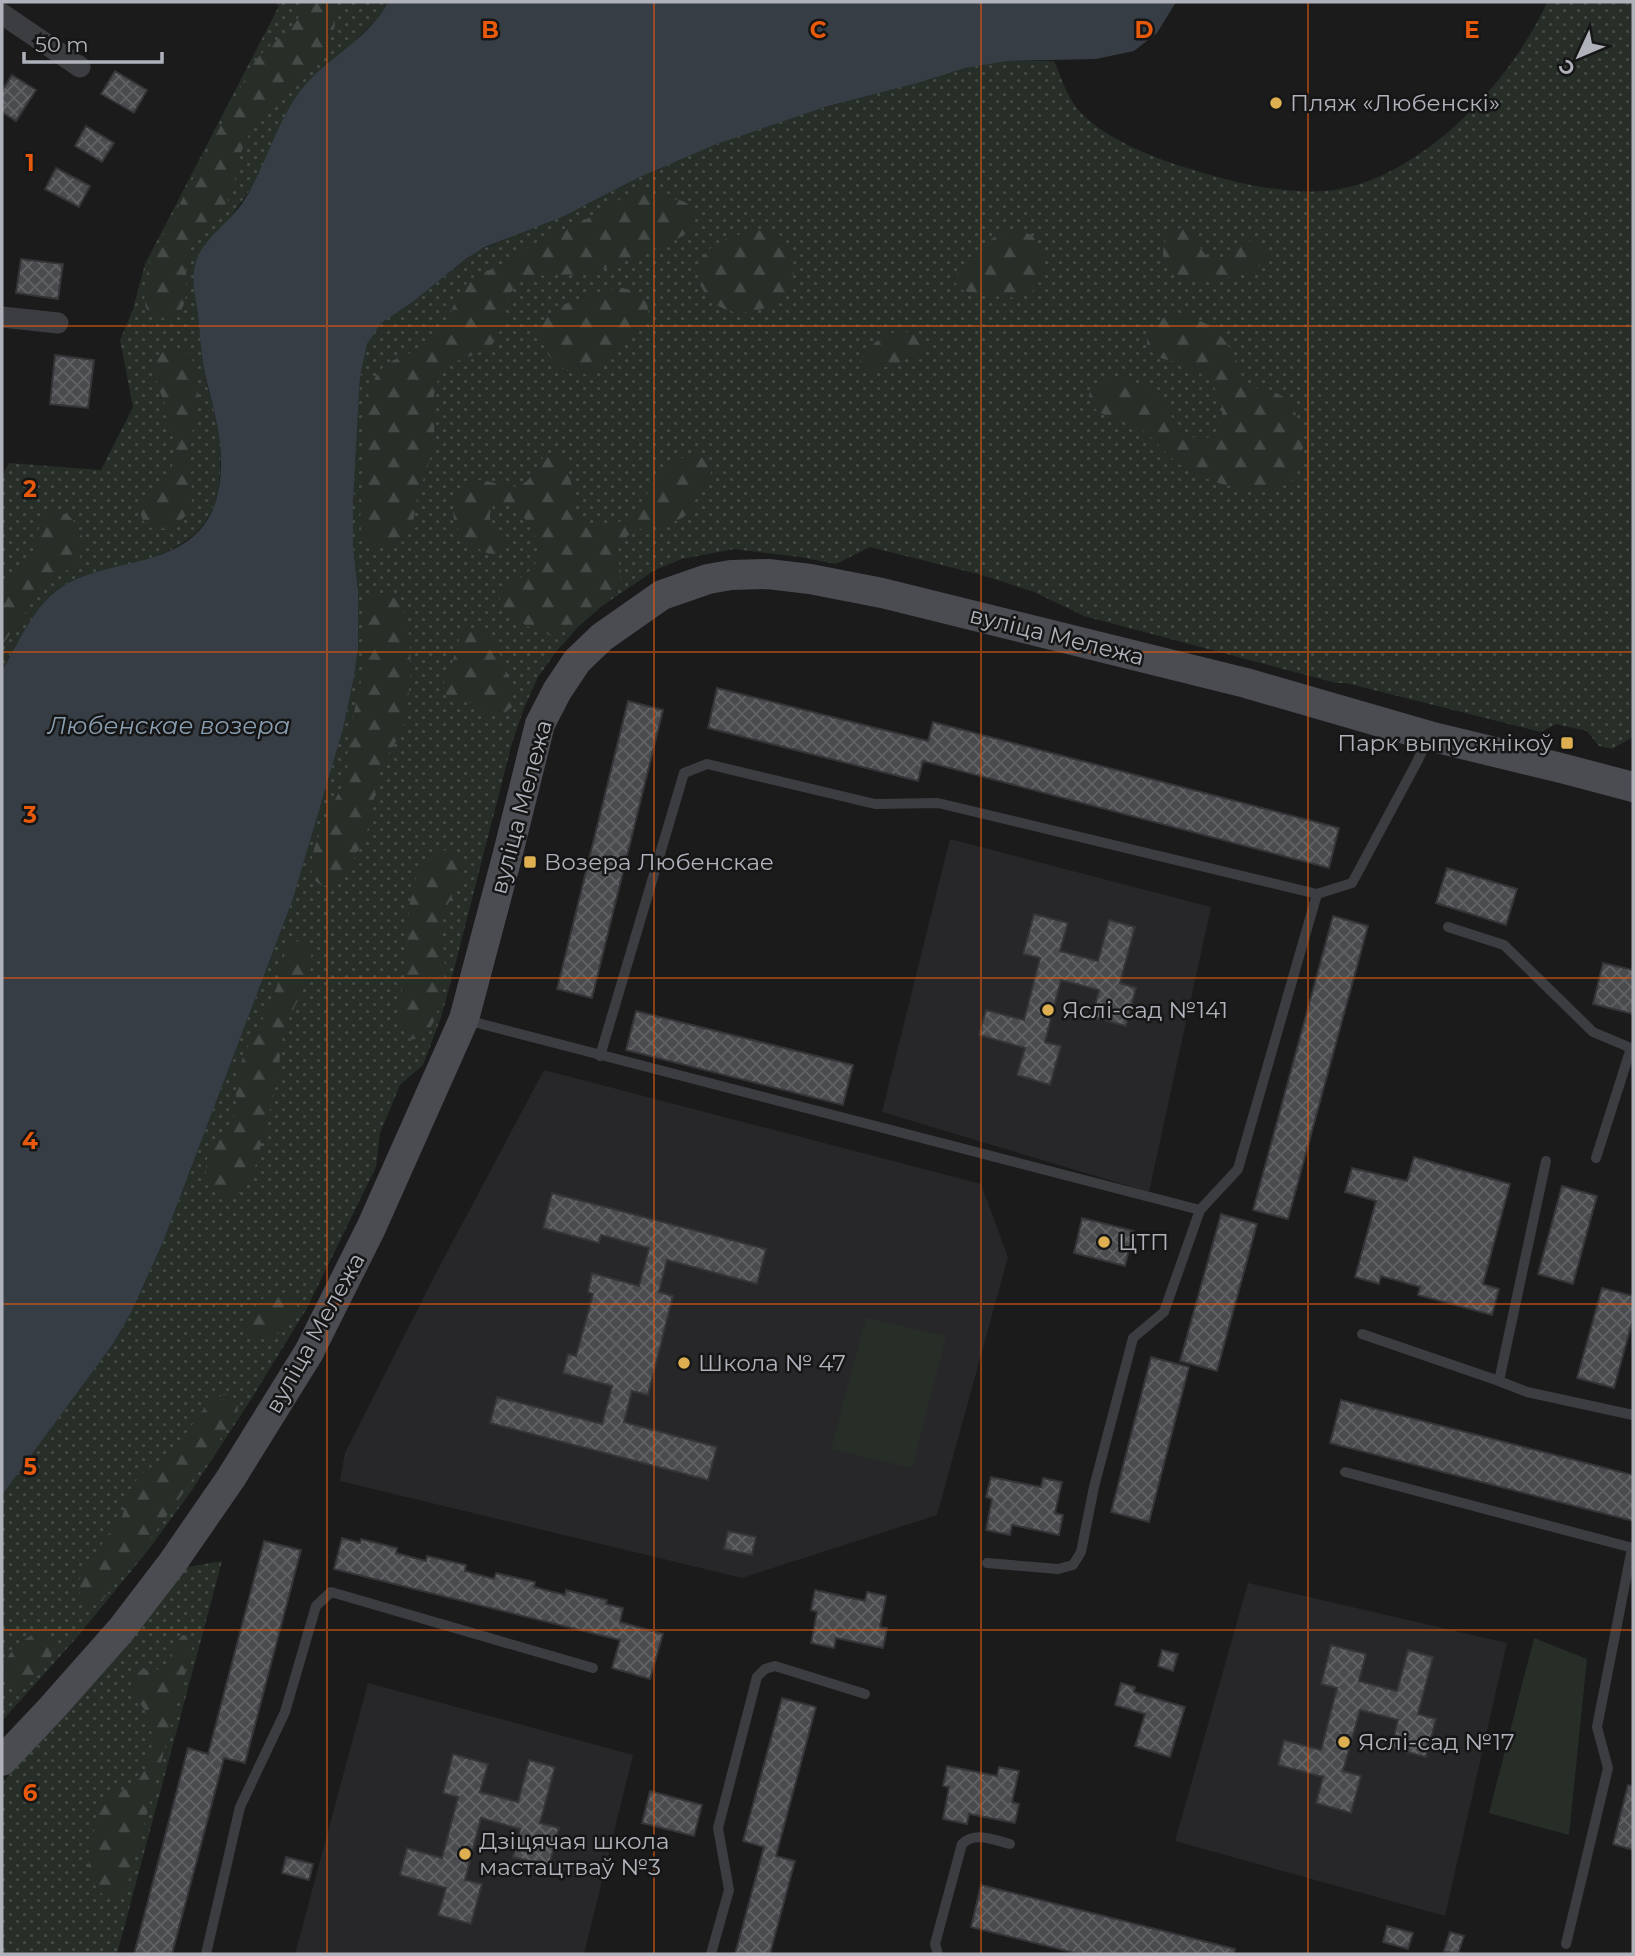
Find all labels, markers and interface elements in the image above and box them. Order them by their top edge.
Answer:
text: B [481,16,499,44]
text: C [810,16,827,44]
text: D [1135,16,1154,44]
text: E [1464,16,1480,44]
scale bar [24,21,163,65]
north arrow [1544,21,1614,91]
text: 50 m [35,32,89,57]
text: С [1554,54,1580,80]
place label: Пляж «Любенскі» [1290,89,1500,117]
marker: Пляж «Любенскі» [1268,95,1284,111]
text: 1 [25,149,35,177]
text: 2 [23,475,37,503]
street label: вуліца Мележа [967,601,1147,671]
water label: Любенскае возера [47,711,290,740]
street label: вуліца Мележа [484,717,558,897]
place label: Парк выпускнікоў [1337,729,1553,757]
marker: Парк выпускнікоў [1559,735,1575,751]
text: 3 [22,801,37,829]
place label: Возера Любенскае [544,848,774,876]
marker: Возера Любенскае [522,854,538,870]
place label: Яслі-сад №141 [1062,996,1228,1024]
marker: Яслі-сад №141 [1040,1002,1056,1018]
text: 4 [22,1127,38,1155]
place label: ЦТП [1118,1228,1169,1256]
marker: ЦТП [1096,1234,1112,1250]
street label: вуліца Мележа [259,1248,371,1418]
place label: Школа № 47 [698,1349,846,1377]
marker: Школа № 47 [676,1355,692,1371]
text: 5 [23,1453,37,1481]
place label: Яслі-сад №17 [1358,1728,1515,1756]
marker: Яслі-сад №17 [1336,1734,1352,1750]
text: 6 [23,1779,38,1807]
place label: Дзіцячая школа мастацтваў №3 [479,1827,669,1881]
marker: Дзіцячая школа мастацтваў №3 [457,1846,473,1862]

